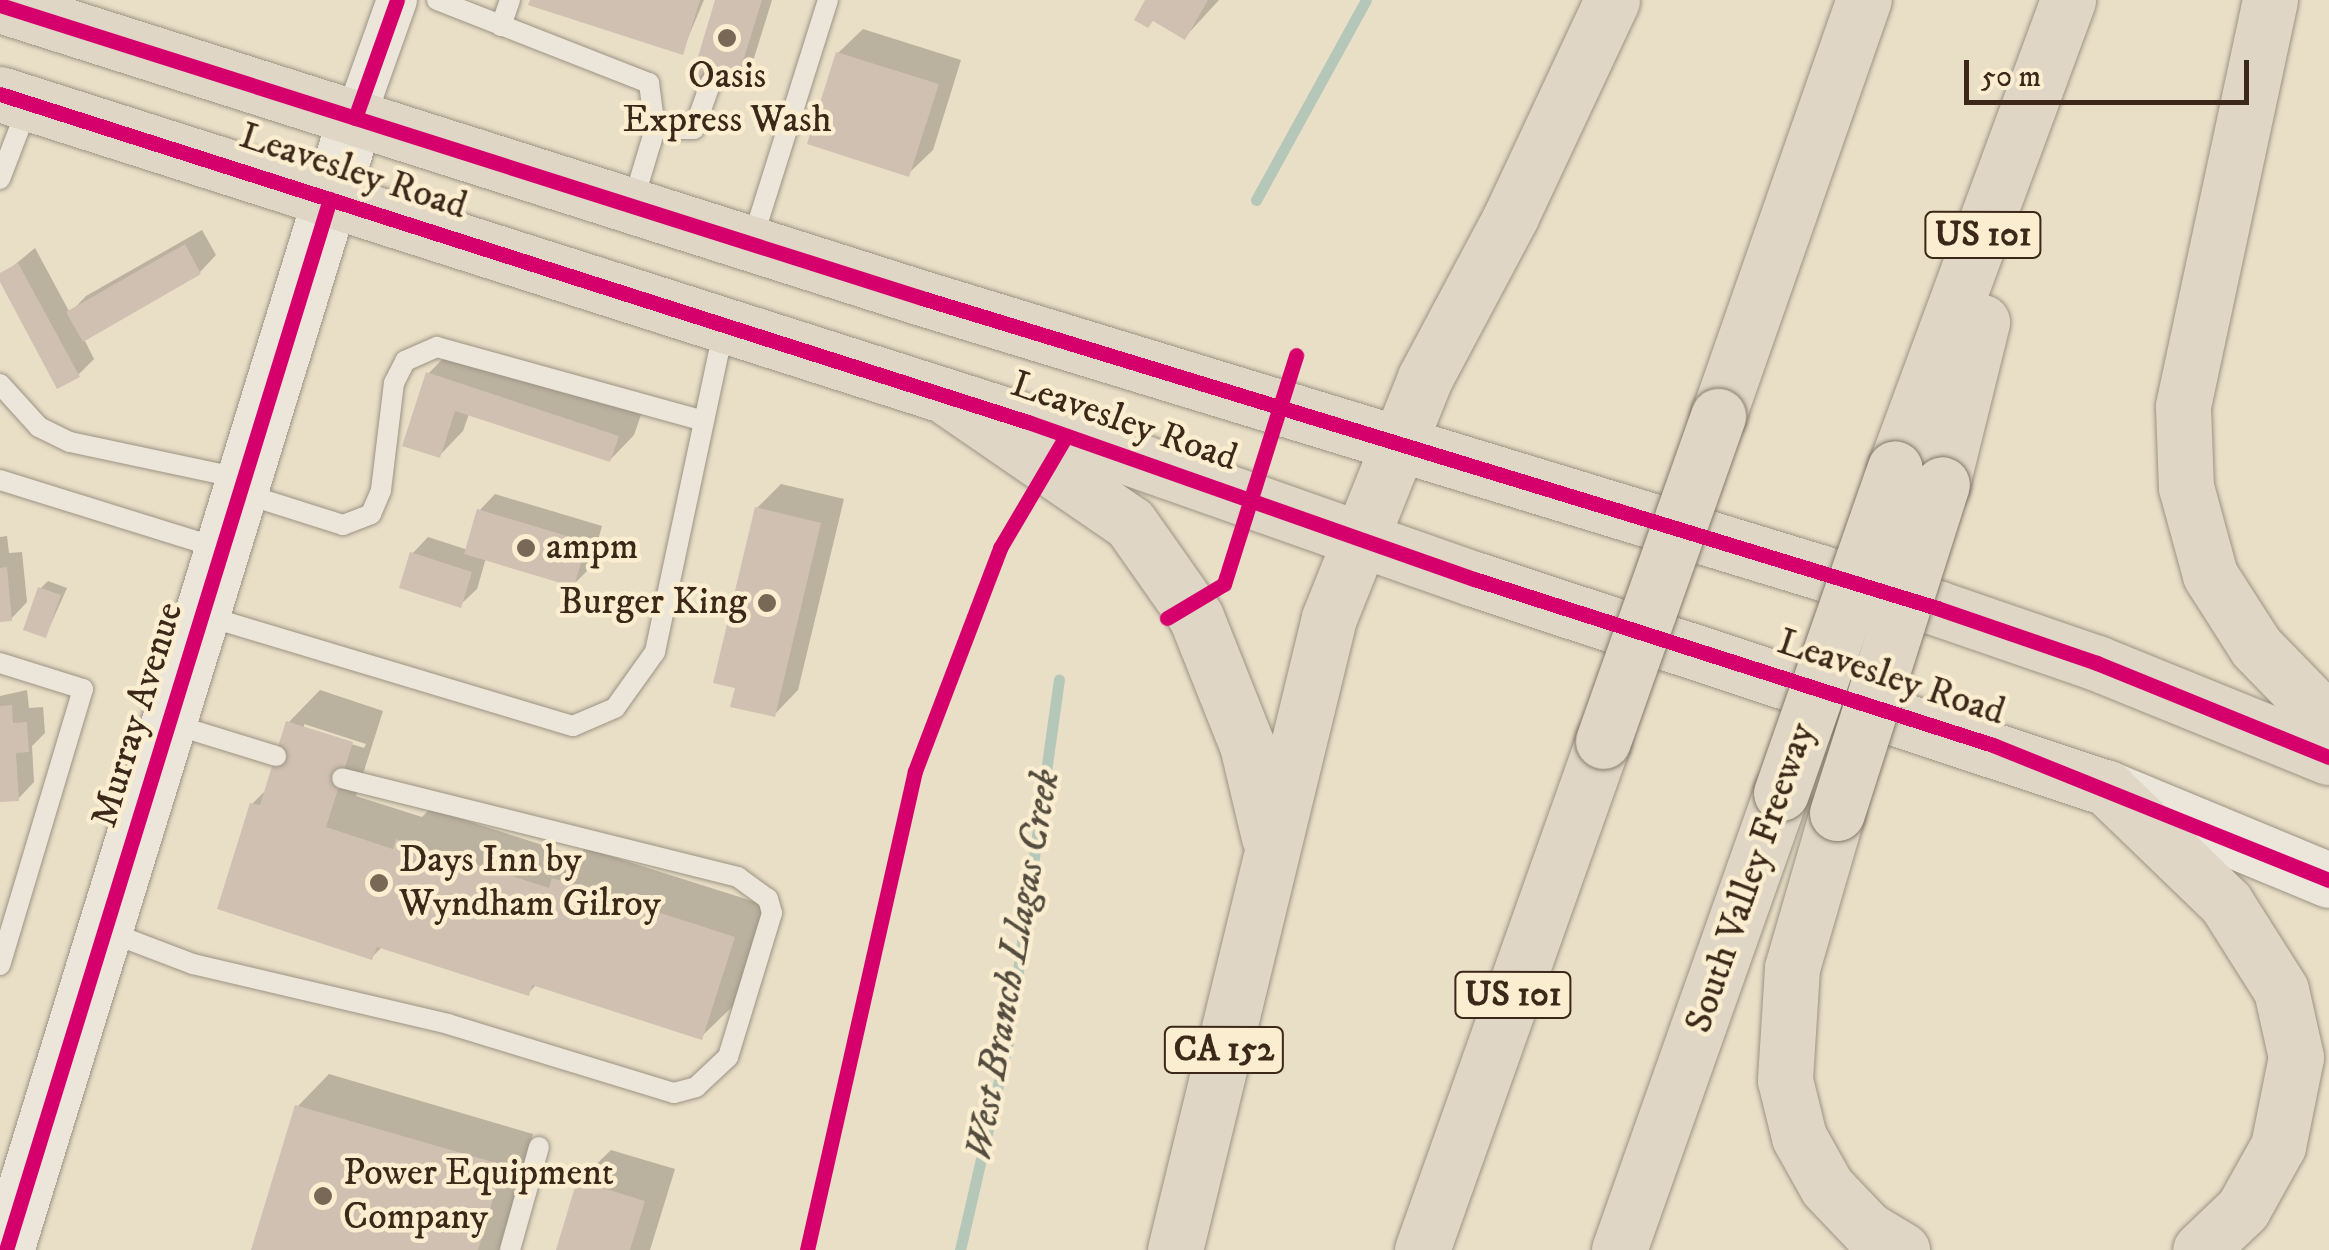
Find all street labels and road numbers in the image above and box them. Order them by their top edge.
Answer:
street label: Leavesley Road [234,114,472,230]
road number: US 101 [1923,205,2043,265]
street label: Leavesley Road [1005,362,1243,482]
street label: Murray Avenue [82,597,194,833]
street label: Leavesley Road [1772,620,2010,736]
street label: South Valley Freeway [1677,717,1825,1039]
road number: US 101 [1453,965,1573,1025]
road number: CA 152 [1162,1020,1286,1080]

